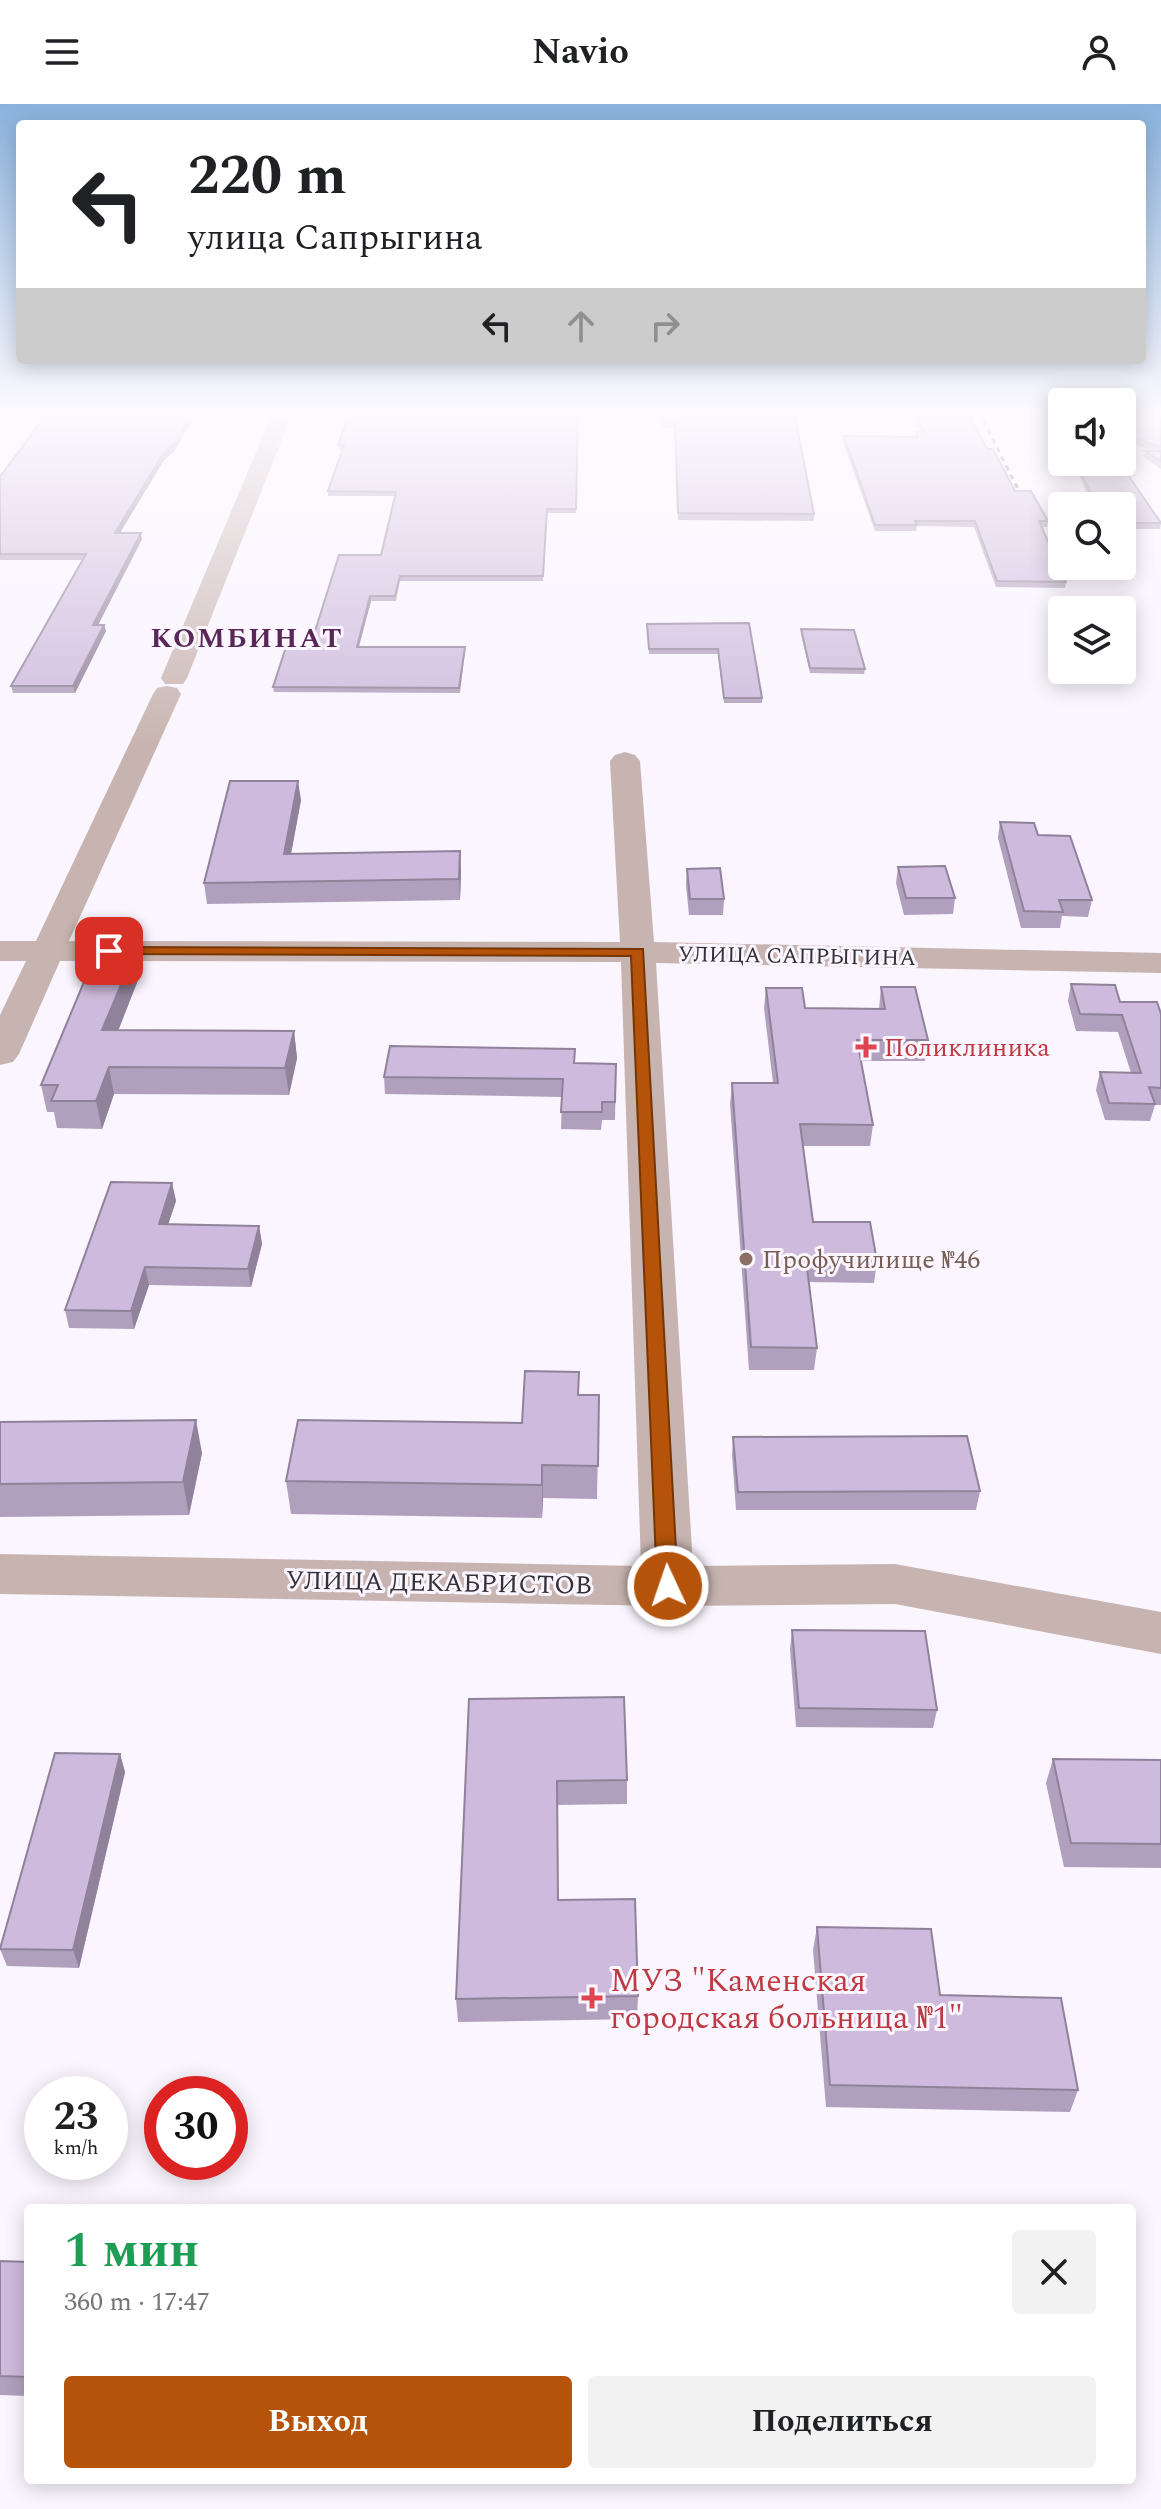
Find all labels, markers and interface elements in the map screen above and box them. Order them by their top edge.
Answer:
text: Navio [532,25,629,80]
icon: menu [40,30,84,74]
icon: person [1077,30,1121,74]
text: 220 m [188,134,347,219]
icon: left [56,152,160,256]
text: улица Сапрыгина [188,211,483,266]
icon: left [475,304,519,348]
icon: ahead [559,304,603,348]
icon: right [643,304,687,348]
map controls [1048,388,1136,684]
button: sound [1048,388,1136,476]
button: search [1048,492,1136,580]
button: layers [1048,596,1136,684]
district label: КОМБИНАТ [150,617,344,660]
pin [75,917,143,985]
icon: arrive [87,929,131,973]
street label: УЛИЦА САПРЫГИНА [678,938,916,975]
place label: Поликлиника [884,1028,1050,1068]
marker: Поликлиника [855,1036,877,1058]
place label: Профучилище №46 [762,1240,980,1280]
marker: Профучилище №46 [737,1250,755,1268]
position arrow [626,1544,710,1628]
street label: УЛИЦА ДЕКАБРИСТОВ [286,1560,592,1606]
place label: МУЗ "Каменская городская больница №1" [610,1957,963,2043]
marker: МУЗ "Каменская городская больница №1" [581,1987,603,2009]
speed limit sign: 30 [144,2076,248,2180]
text: 23 [54,2087,98,2148]
text: km/h [54,2133,99,2163]
text: 1 мин [64,2215,199,2288]
button: close [1012,2230,1096,2314]
text: 360 m · 17:47 [64,2282,210,2322]
button: Выход [64,2376,572,2468]
button: Поделиться [588,2376,1096,2468]

